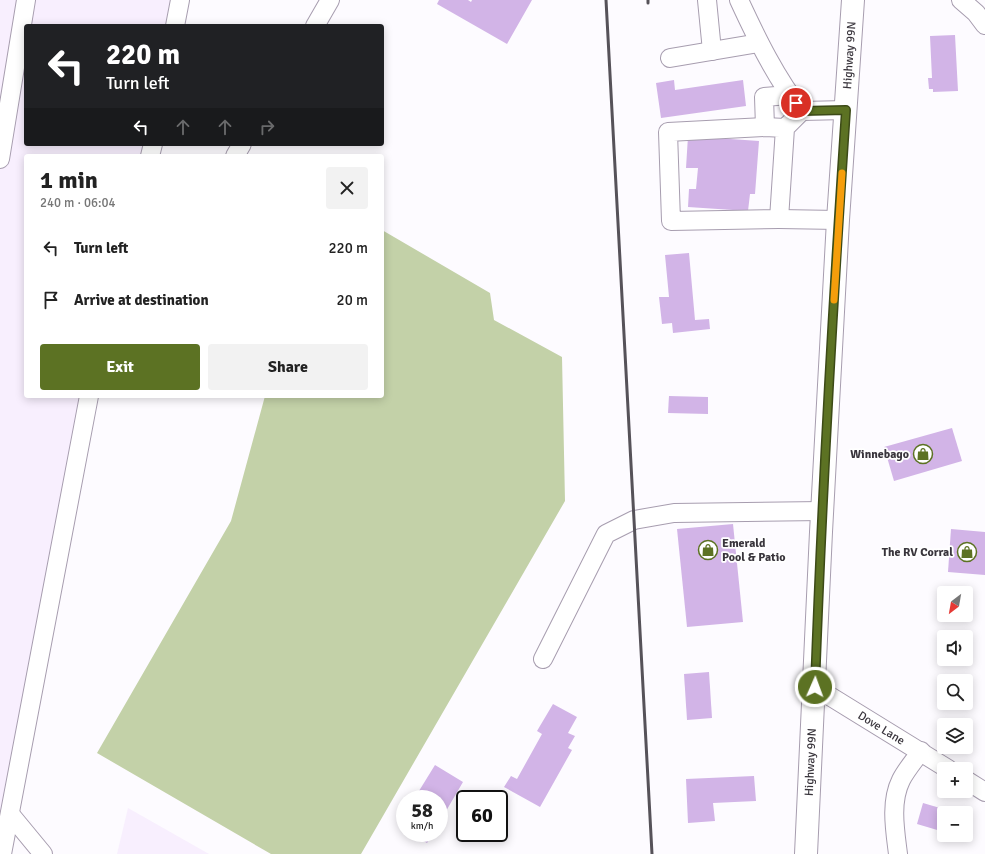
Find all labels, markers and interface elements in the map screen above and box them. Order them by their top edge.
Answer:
street label: Highway 99N [840,21,860,90]
text: 220 m [106,38,180,72]
icon: left [40,40,92,92]
text: Turn left [106,72,169,94]
pin [779,86,813,120]
icon: arrive [785,92,807,114]
icon: left [130,116,152,138]
icon: ahead [172,116,194,138]
icon: ahead [214,116,236,138]
icon: right [256,116,278,138]
text: 1 min [40,165,98,195]
button: close [326,167,368,209]
text: 240 m · 06:04 [40,195,116,211]
icon: left [40,237,62,259]
text: Turn left [74,239,128,257]
text: 220 m [328,239,368,257]
icon: arrive [40,289,62,311]
text: Arrive at destination [74,291,209,309]
text: 20 m [337,291,368,309]
button: Exit [40,344,200,390]
button: Share [208,344,368,390]
shop icon: Winnebago [912,443,934,465]
place label: Winnebago [850,447,909,462]
place label: Emerald Pool & Patio [722,536,785,565]
shop icon: Emerald Pool & Patio [697,539,719,561]
shop icon: The RV Corral [956,541,978,563]
place label: The RV Corral [882,545,953,560]
north arrow [937,586,973,622]
map controls [937,586,973,842]
button: sound [937,630,973,666]
position arrow [794,666,836,708]
button: search [937,674,973,710]
street label: Dove Lane [855,708,907,749]
button: layers [937,718,973,754]
street label: Highway 99N [802,728,820,796]
button: + [937,762,973,798]
speed limit sign: 60 [456,790,508,842]
text: 58 [411,798,433,823]
button: − [937,806,973,842]
text: km/h [411,820,433,832]

